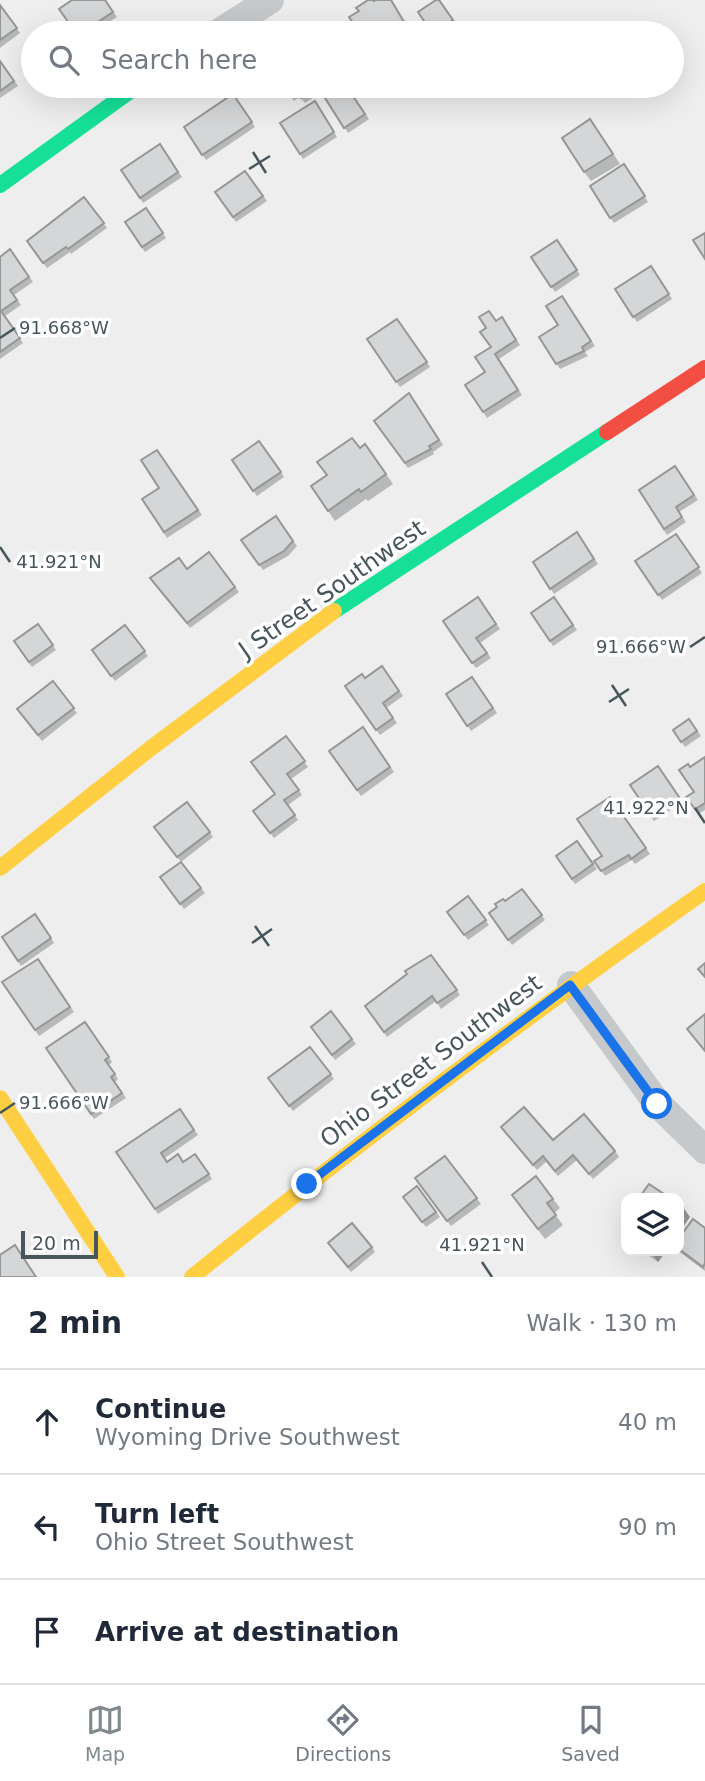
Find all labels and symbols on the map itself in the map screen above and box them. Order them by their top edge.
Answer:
text: 91.668°W [19,317,109,338]
street label: J Street Southwest [232,514,431,665]
text: 41.921°N [16,551,102,572]
text: 91.666°W [596,636,686,657]
text: 41.922°N [603,797,689,818]
street label: Ohio Street Southwest [315,969,547,1153]
route start [641,1088,672,1119]
text: 91.666°W [19,1092,109,1113]
route end [291,1168,322,1199]
scale bar [21,1228,98,1260]
text: 41.921°N [439,1234,525,1255]

